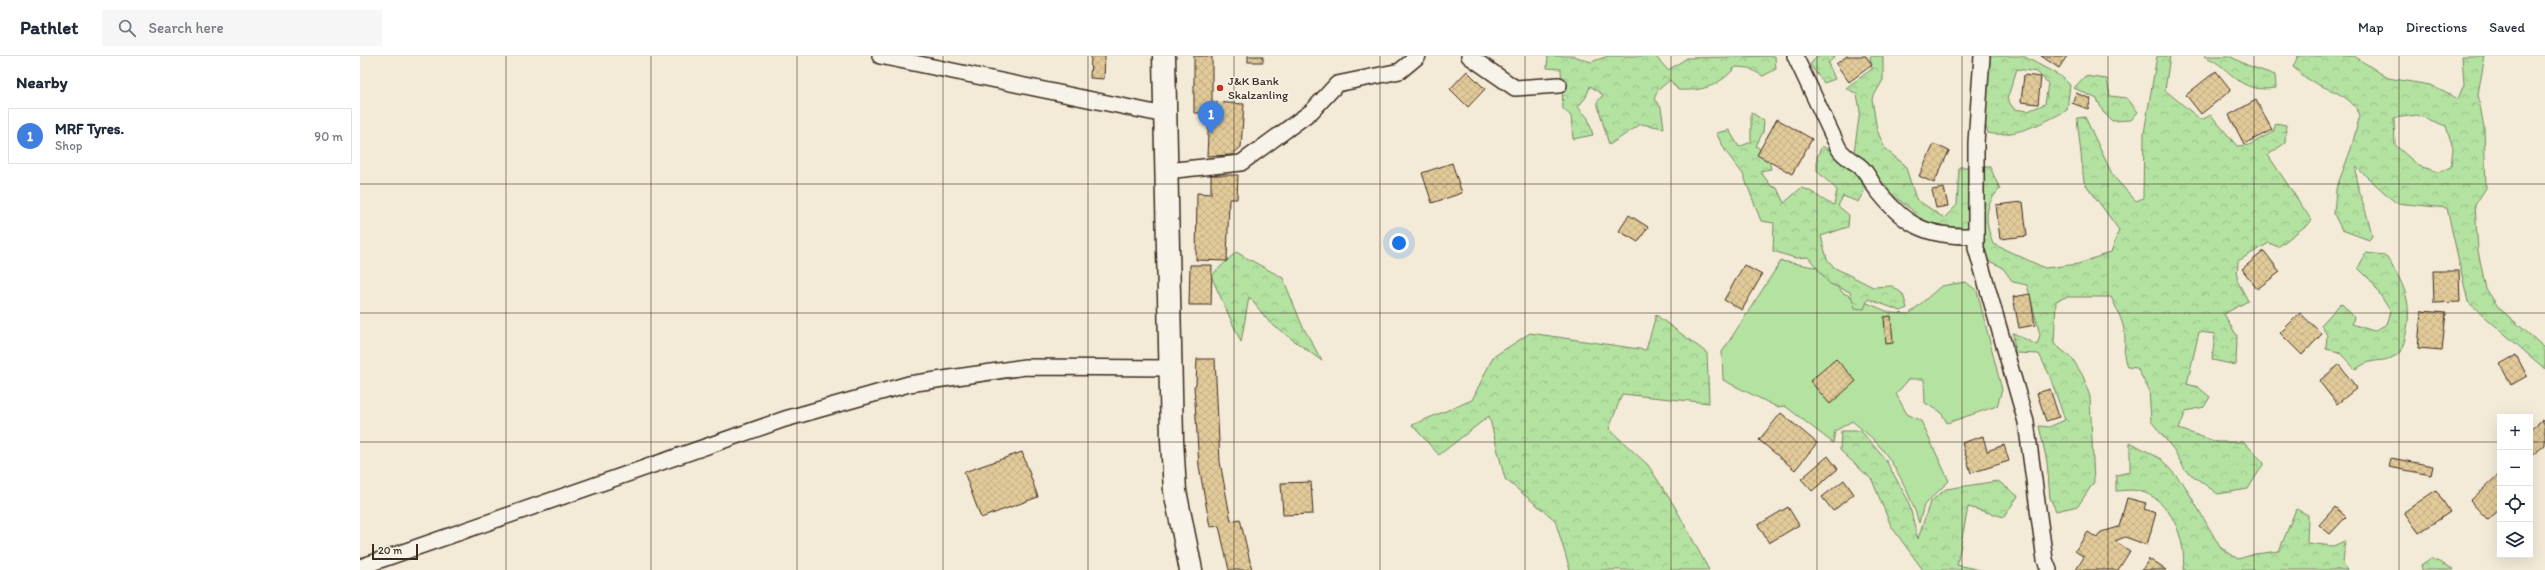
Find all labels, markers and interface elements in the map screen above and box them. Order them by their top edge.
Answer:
search box [102,10,382,46]
text: Pathlet [20,16,78,39]
icon: search [116,17,138,39]
text: Search here [148,19,224,37]
text: Map [2358,19,2384,36]
text: Directions [2406,19,2467,36]
text: Saved [2489,19,2525,36]
text: Nearby [16,72,68,92]
place label: J&K Bank Skalzanling [1228,74,1289,102]
marker: J&K Bank Skalzanling [1215,83,1225,93]
pin: 1 [1198,101,1224,134]
text: MRF Tyres. [55,120,124,138]
text: 1 [27,129,33,144]
text: 90 m [314,129,343,144]
text: Shop [55,138,82,153]
your location [1389,233,1409,253]
map controls [2497,414,2533,558]
button: + [2497,414,2533,450]
button: − [2497,450,2533,486]
button: locate [2497,486,2533,522]
button: layers [2497,522,2533,558]
scale bar [372,542,418,561]
text: 20 m [378,544,402,557]

